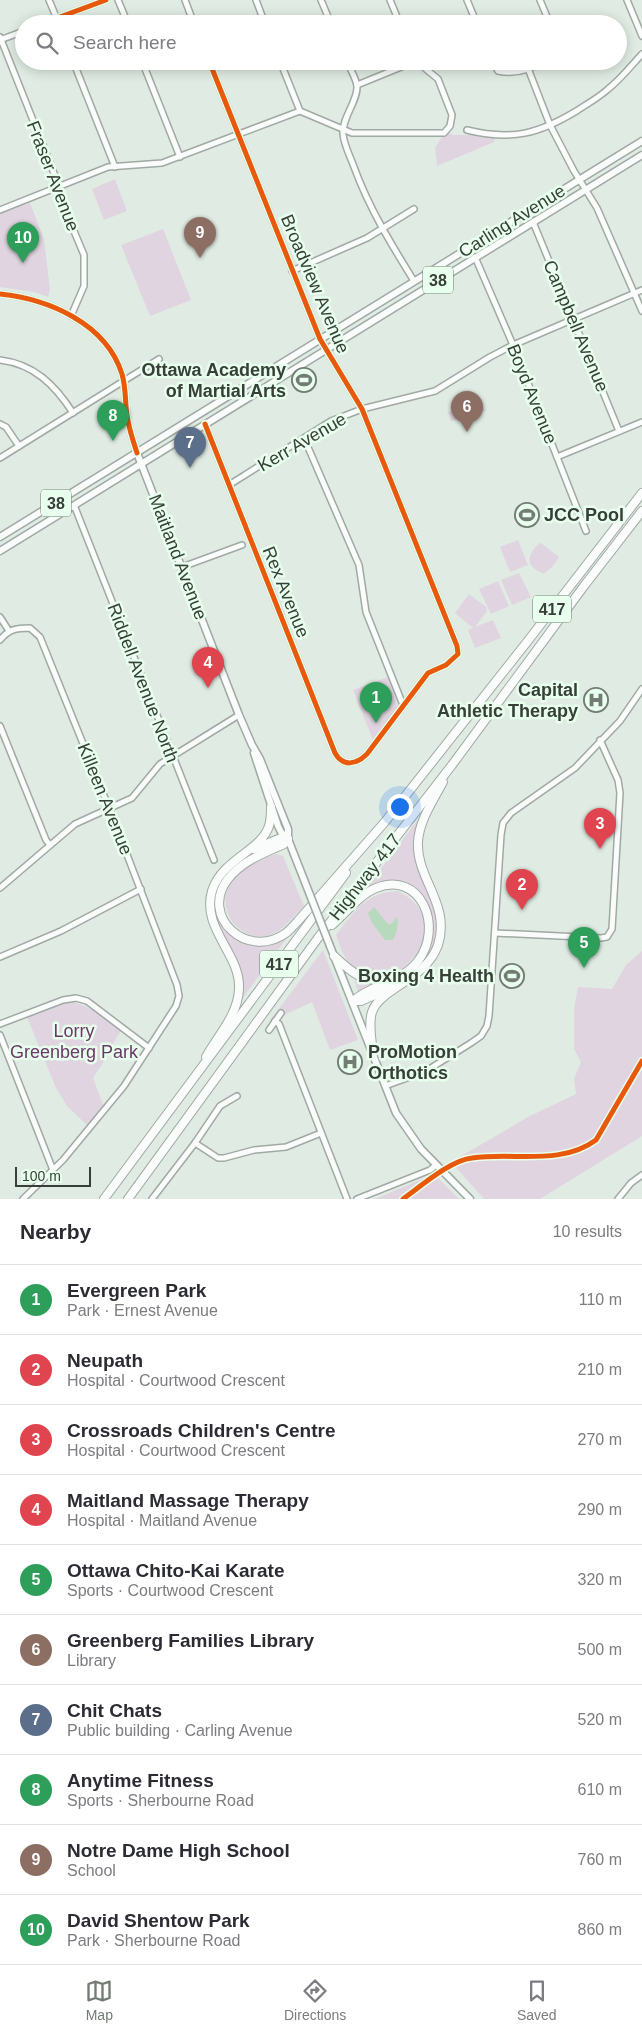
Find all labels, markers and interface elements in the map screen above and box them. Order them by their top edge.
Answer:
search box [15,15,627,70]
icon: search [33,29,61,57]
text: Search here [73,32,177,53]
street label: Fraser Avenue [23,118,83,234]
street label: Carling Avenue [455,180,569,262]
street label: Broadview Avenue [277,212,353,356]
pin: 9 [184,217,216,258]
pin: 10 [7,222,39,263]
street label: Campbell Avenue [539,257,613,395]
road number: 38 [423,266,453,294]
street label: Boyd Avenue [503,341,561,447]
place label: Ottawa Academy of Martial Arts [142,360,286,401]
sports icon: Ottawa Academy of Martial Arts [291,367,317,393]
pin: 6 [451,391,483,432]
pin: 8 [97,400,129,441]
street label: Kerr Avenue [254,409,350,475]
pin: 7 [174,427,206,468]
road number: 38 [41,489,71,516]
street label: Maitland Avenue [145,491,211,623]
sports icon: JCC Pool [514,502,540,528]
place label: JCC Pool [544,505,624,525]
street label: Rex Avenue [259,543,313,641]
road number: 417 [533,596,571,622]
street label: Riddell Avenue North [103,601,183,765]
pin: 4 [192,647,224,688]
place label: Capital Athletic Therapy [437,680,578,721]
pin: 1 [360,682,392,723]
hospital icon: Capital Athletic Therapy [583,687,609,713]
street label: Killeen Avenue [73,740,137,858]
your location [387,794,413,820]
pin: 3 [584,808,616,849]
street label: Highway 417 [325,830,405,924]
pin: 2 [506,869,538,910]
pin: 5 [568,927,600,968]
road number: 417 [260,951,298,978]
sports icon: Boxing 4 Health [499,963,525,989]
place label: Boxing 4 Health [358,966,494,986]
park label: Lorry Greenberg Park [10,1021,139,1062]
place label: ProMotion Orthotics [368,1042,457,1083]
hospital icon: ProMotion Orthotics [337,1049,363,1075]
scale bar [15,1164,91,1187]
text: 100 m [22,1168,61,1184]
text: Nearby [20,1220,91,1243]
text: 10 results [553,1223,622,1240]
text: Evergreen Park [67,1280,206,1301]
text: 1 [32,1291,40,1308]
text: 110 m [579,1291,622,1308]
text: Park · Ernest Avenue [67,1302,218,1319]
text: Neupath [67,1350,143,1371]
text: 2 [32,1361,40,1378]
text: 210 m [578,1361,622,1378]
text: Hospital · Courtwood Crescent [67,1372,285,1389]
text: Crossroads Children's Centre [67,1420,335,1441]
text: 3 [32,1431,40,1448]
text: 270 m [578,1431,622,1448]
text: Hospital · Courtwood Crescent [67,1442,285,1459]
text: Maitland Massage Therapy [67,1490,309,1511]
text: 4 [32,1501,40,1518]
text: 290 m [578,1501,622,1518]
text: Hospital · Maitland Avenue [67,1512,257,1529]
text: Ottawa Chito-Kai Karate [67,1560,284,1581]
text: 5 [32,1571,40,1588]
text: 320 m [578,1571,622,1588]
text: Sports · Courtwood Crescent [67,1582,273,1599]
text: Greenberg Families Library [67,1630,314,1651]
text: 6 [32,1641,40,1658]
text: 500 m [578,1641,622,1658]
text: Library [67,1652,116,1669]
text: Chit Chats [67,1700,162,1721]
text: 7 [32,1711,40,1728]
text: 520 m [578,1711,622,1728]
text: Public building · Carling Avenue [67,1722,293,1739]
text: Anytime Fitness [67,1770,214,1791]
text: 8 [32,1781,40,1798]
text: 610 m [578,1781,622,1798]
text: Sports · Sherbourne Road [67,1792,254,1809]
text: Notre Dame High School [67,1840,290,1861]
text: 9 [32,1851,40,1868]
text: 760 m [578,1851,622,1868]
text: School [67,1862,116,1879]
text: David Shentow Park [67,1910,250,1931]
text: 10 [27,1921,45,1938]
text: 860 m [578,1921,622,1938]
text: Park · Sherbourne Road [67,1932,240,1949]
tab: Map [85,1977,113,2023]
tab: Directions [284,1977,346,2023]
tab: Saved [517,1977,557,2023]

